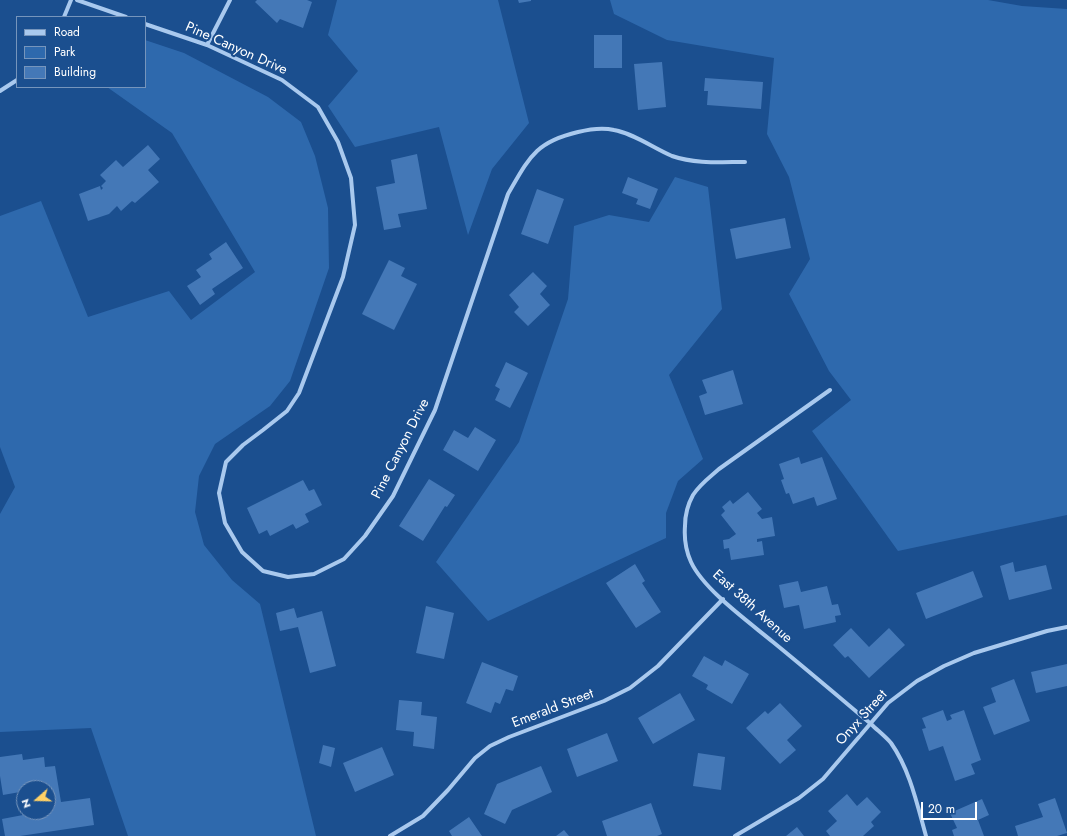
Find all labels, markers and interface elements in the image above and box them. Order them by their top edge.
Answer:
legend [16,16,146,88]
street label: Pine Canyon Drive [182,19,290,79]
text: Road [54,23,80,41]
text: Park [54,43,75,61]
text: Building [54,63,96,81]
street label: Pine Canyon Drive [369,396,433,502]
street label: East 38th Avenue [709,567,795,647]
street label: Emerald Street [510,686,596,732]
street label: Onyx Street [833,687,891,749]
north arrow [16,780,56,820]
scale bar [923,794,979,820]
text: N [17,797,35,811]
text: 20 m [928,800,955,818]

